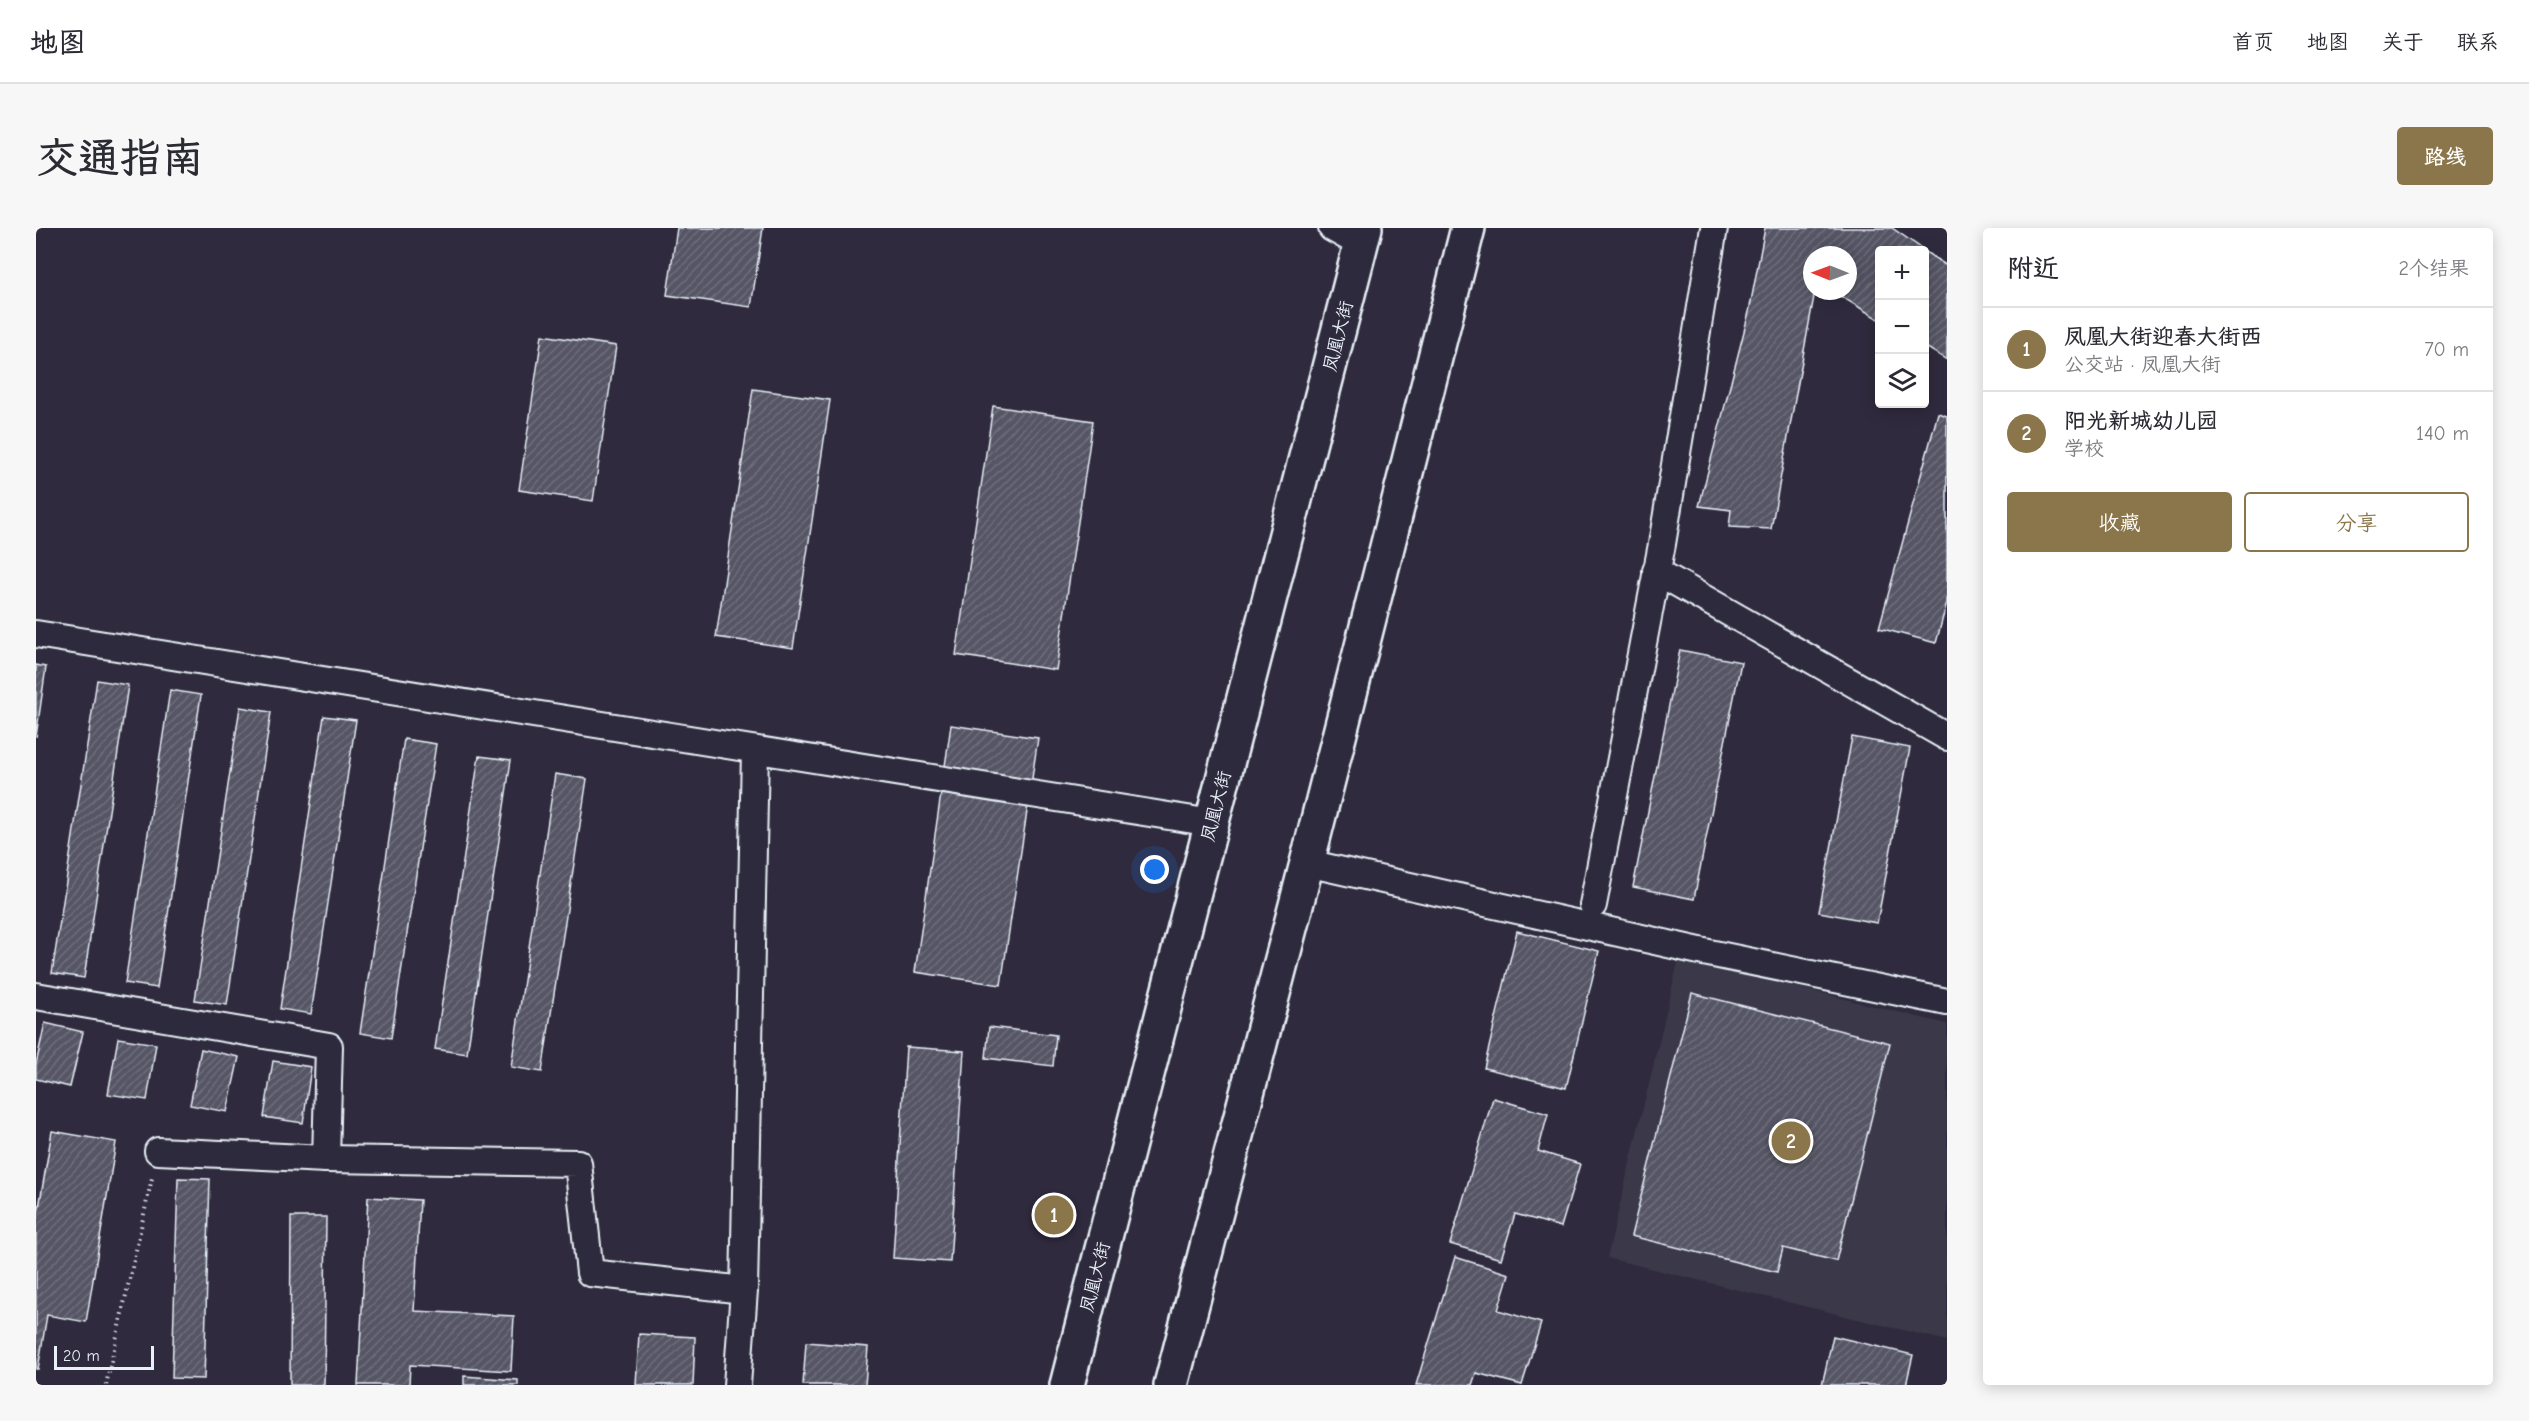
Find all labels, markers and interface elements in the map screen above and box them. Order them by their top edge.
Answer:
text: 地图 [30,27,86,59]
text: 首页 [2232,30,2274,54]
text: 地图 [2307,30,2349,54]
text: 关于 [2382,30,2424,54]
text: 联系 [2457,30,2499,54]
button: 路线 [2397,127,2493,185]
text: 交通指南 [36,134,204,183]
north arrow [1803,246,1857,300]
map controls [1875,246,1929,408]
button: + [1875,246,1929,300]
text: 附近 [2007,254,2059,284]
text: 2个结果 [2399,257,2469,280]
street label: 凤凰大街 [1320,299,1357,374]
button: − [1875,300,1929,354]
text: 凤凰大街迎春大街西 [2064,324,2262,350]
text: 1 [2023,338,2030,361]
text: 70 m [2424,338,2469,361]
text: 公交站 · 凤凰大街 [2064,353,2221,376]
button: layers [1875,354,1929,408]
text: 阳光新城幼儿园 [2064,408,2218,434]
text: 2 [2022,422,2031,445]
text: 140 m [2416,422,2469,445]
text: 学校 [2064,437,2104,460]
button: 收藏 [2007,492,2232,552]
button: 分享 [2244,492,2469,552]
street label: 凤凰大街 [1198,769,1235,844]
your location [1140,855,1169,884]
pin: 2 [1772,1118,1810,1164]
pin: 1 [1034,1192,1074,1238]
street label: 凤凰大街 [1077,1240,1114,1315]
scale bar [54,1343,154,1370]
text: 20 m [63,1347,100,1365]

